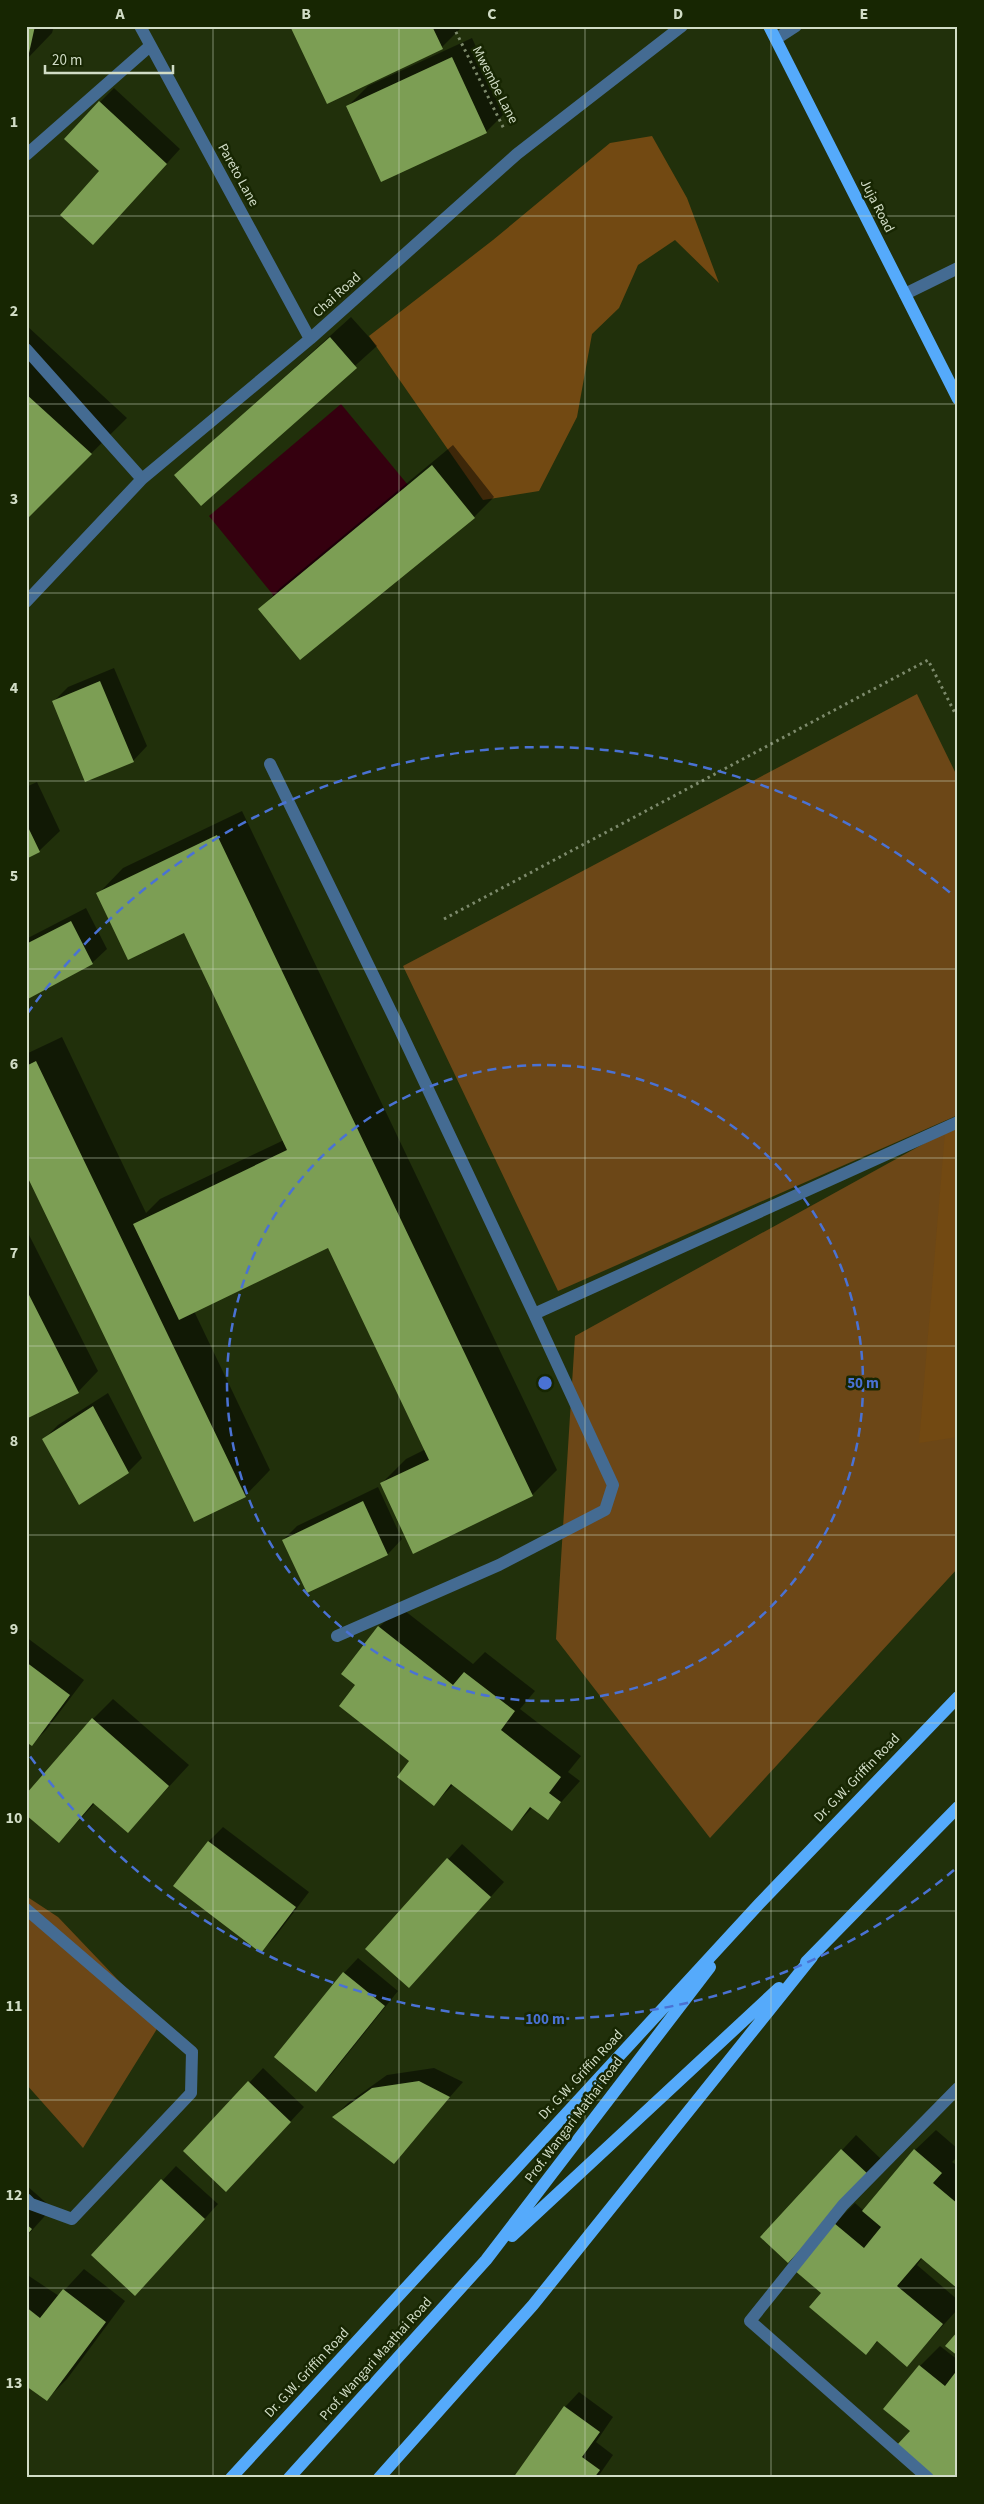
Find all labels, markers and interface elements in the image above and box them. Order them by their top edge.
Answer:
text: A [114,3,125,25]
text: B [301,3,311,25]
text: C [487,3,497,25]
text: D [673,3,683,25]
text: E [860,3,868,25]
scale bar [45,42,172,74]
street label: Mwembe Lane [467,43,523,127]
text: 20 m [52,50,82,71]
text: 1 [10,111,18,133]
street label: Pareto Lane [212,140,264,210]
street label: Juja Road [855,176,899,236]
street label: Chai Road [308,268,366,322]
text: 2 [10,300,18,322]
text: 3 [10,488,18,510]
text: 4 [10,677,19,699]
text: 5 [10,865,18,887]
text: 6 [10,1053,18,1075]
text: 7 [10,1242,18,1264]
text: 50 m [847,1373,879,1394]
centre of rings [536,1374,554,1392]
text: 8 [10,1430,18,1452]
text: 9 [10,1618,18,1640]
street label: Dr. G.W. Griffin Road [809,1729,905,1827]
text: 10 [6,1807,22,1829]
text: 11 [6,1995,22,2017]
text: 100 m [525,2009,565,2030]
street label: Dr. G.W. Griffin Road [534,2026,628,2124]
street label: Prof. Wangari Mathai Road [520,2053,628,2187]
text: 12 [6,2184,22,2206]
street label: Prof. Wangari Maathai Road [315,2293,437,2425]
street label: Dr. G.W. Griffin Road [260,2324,354,2422]
text: 13 [6,2372,22,2394]

